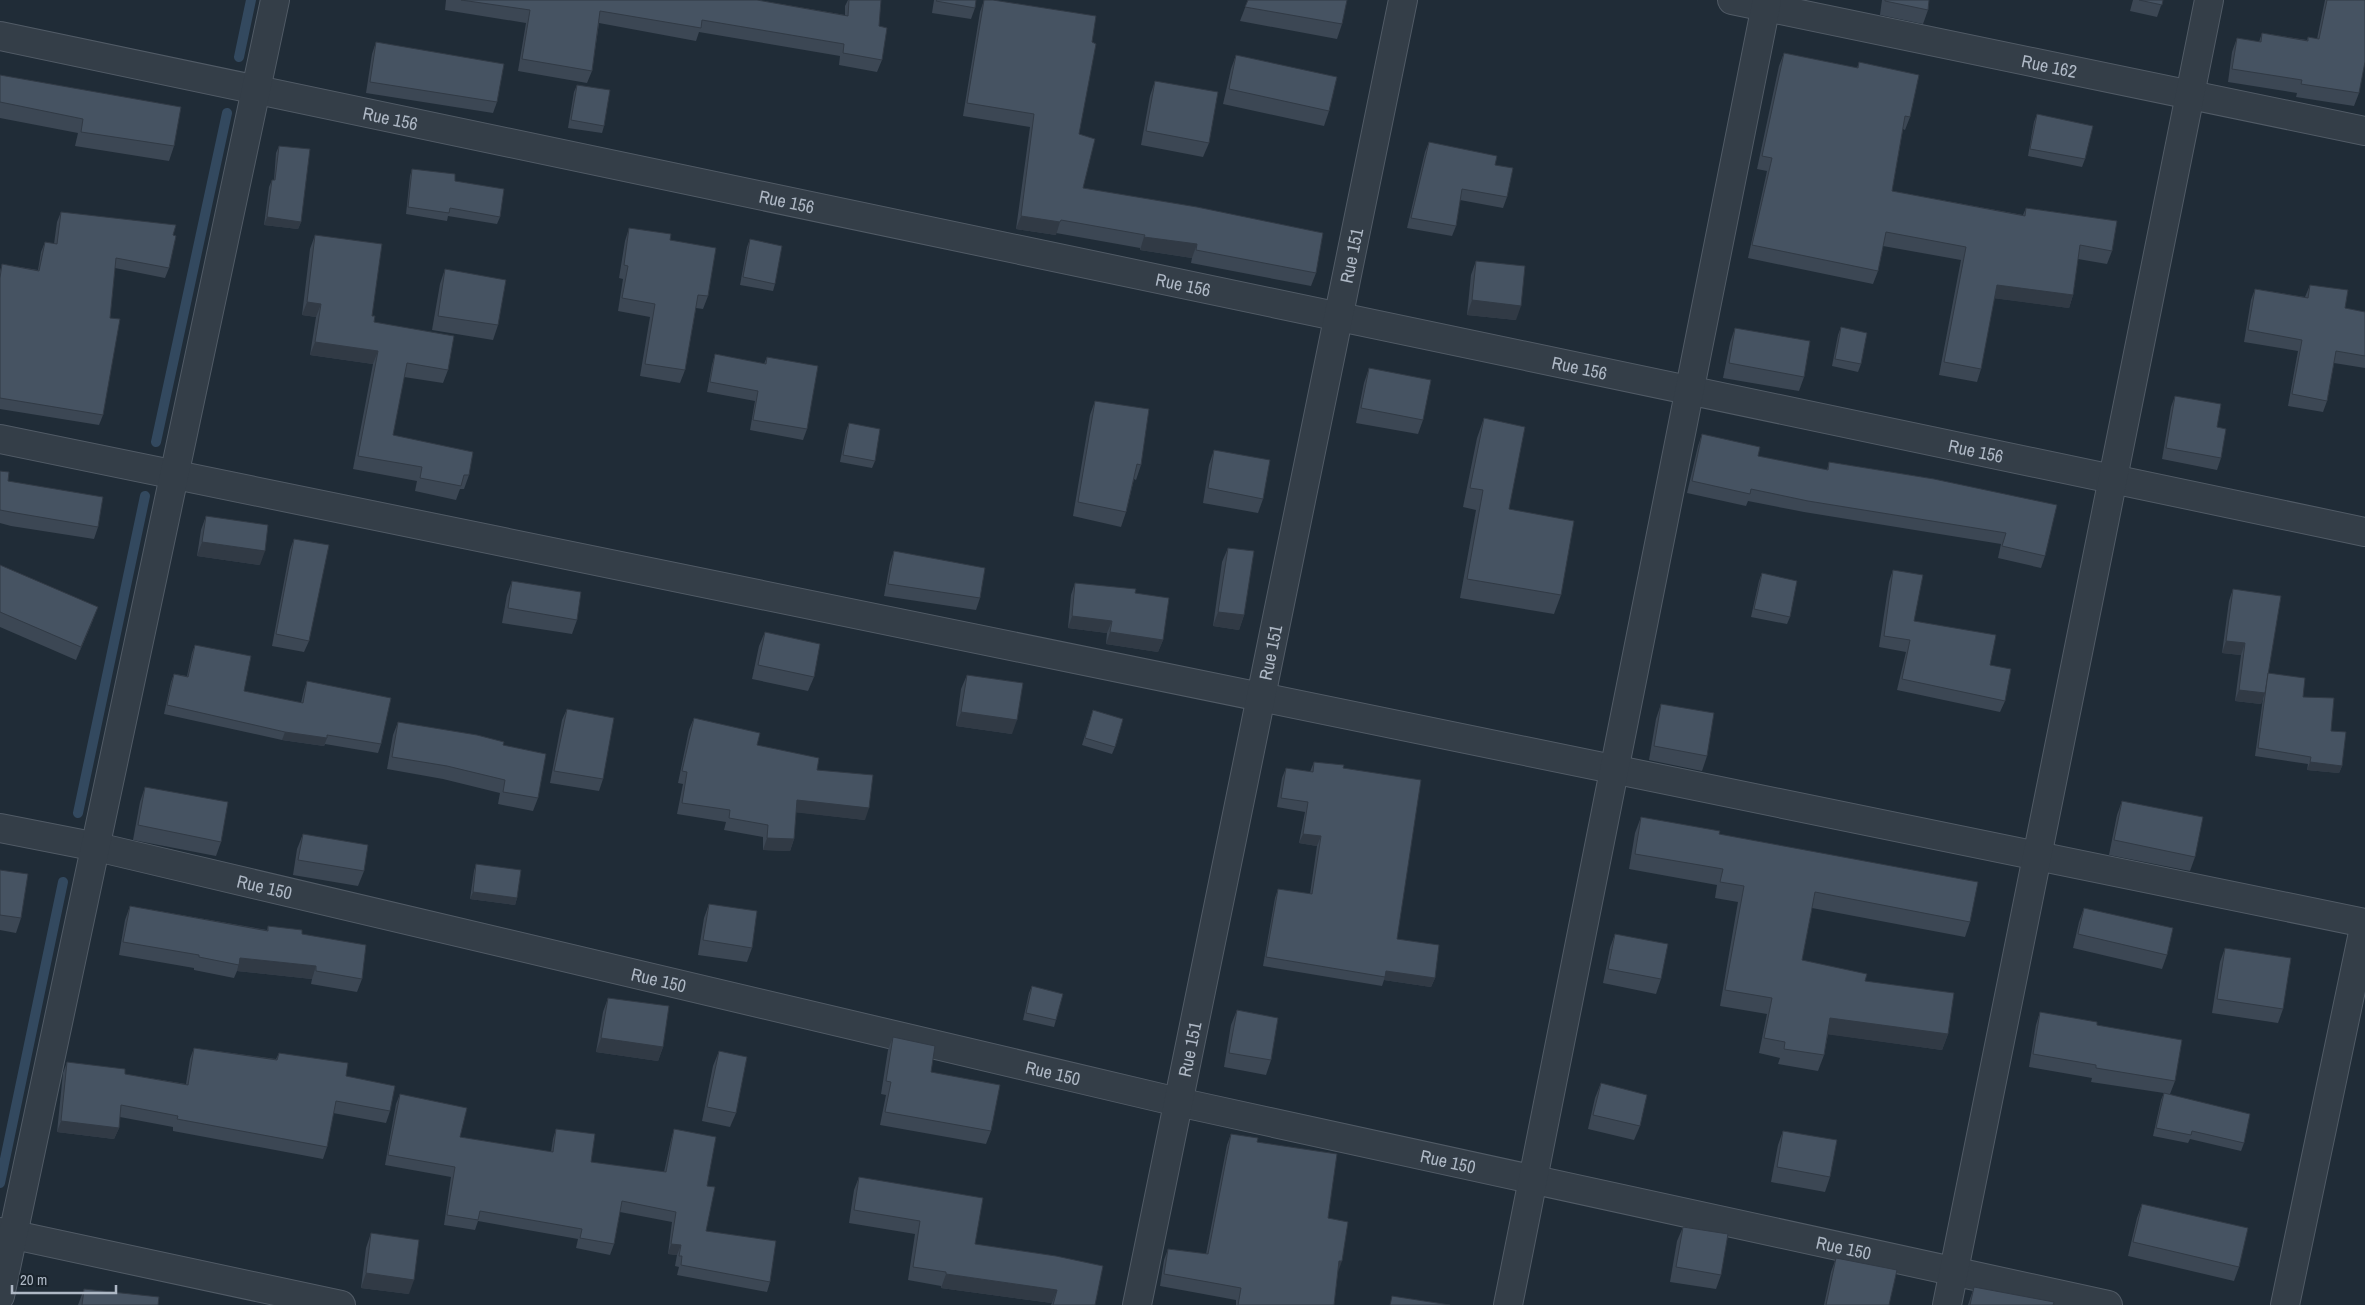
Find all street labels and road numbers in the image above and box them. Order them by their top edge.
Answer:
street label: Rue 162 [2019,48,2079,84]
street label: Rue 156 [361,100,420,136]
street label: Rue 156 [757,183,817,219]
street label: Rue 151 [1333,225,1369,285]
street label: Rue 156 [1153,266,1213,302]
street label: Rue 156 [1550,349,1610,385]
street label: Rue 156 [1946,432,2006,468]
street label: Rue 151 [1252,622,1288,682]
street label: Rue 150 [235,868,295,905]
street label: Rue 150 [629,961,689,998]
street label: Rue 151 [1171,1019,1207,1079]
street label: Rue 150 [1023,1054,1083,1091]
street label: Rue 150 [1418,1143,1478,1179]
street label: Rue 150 [1814,1229,1874,1266]

